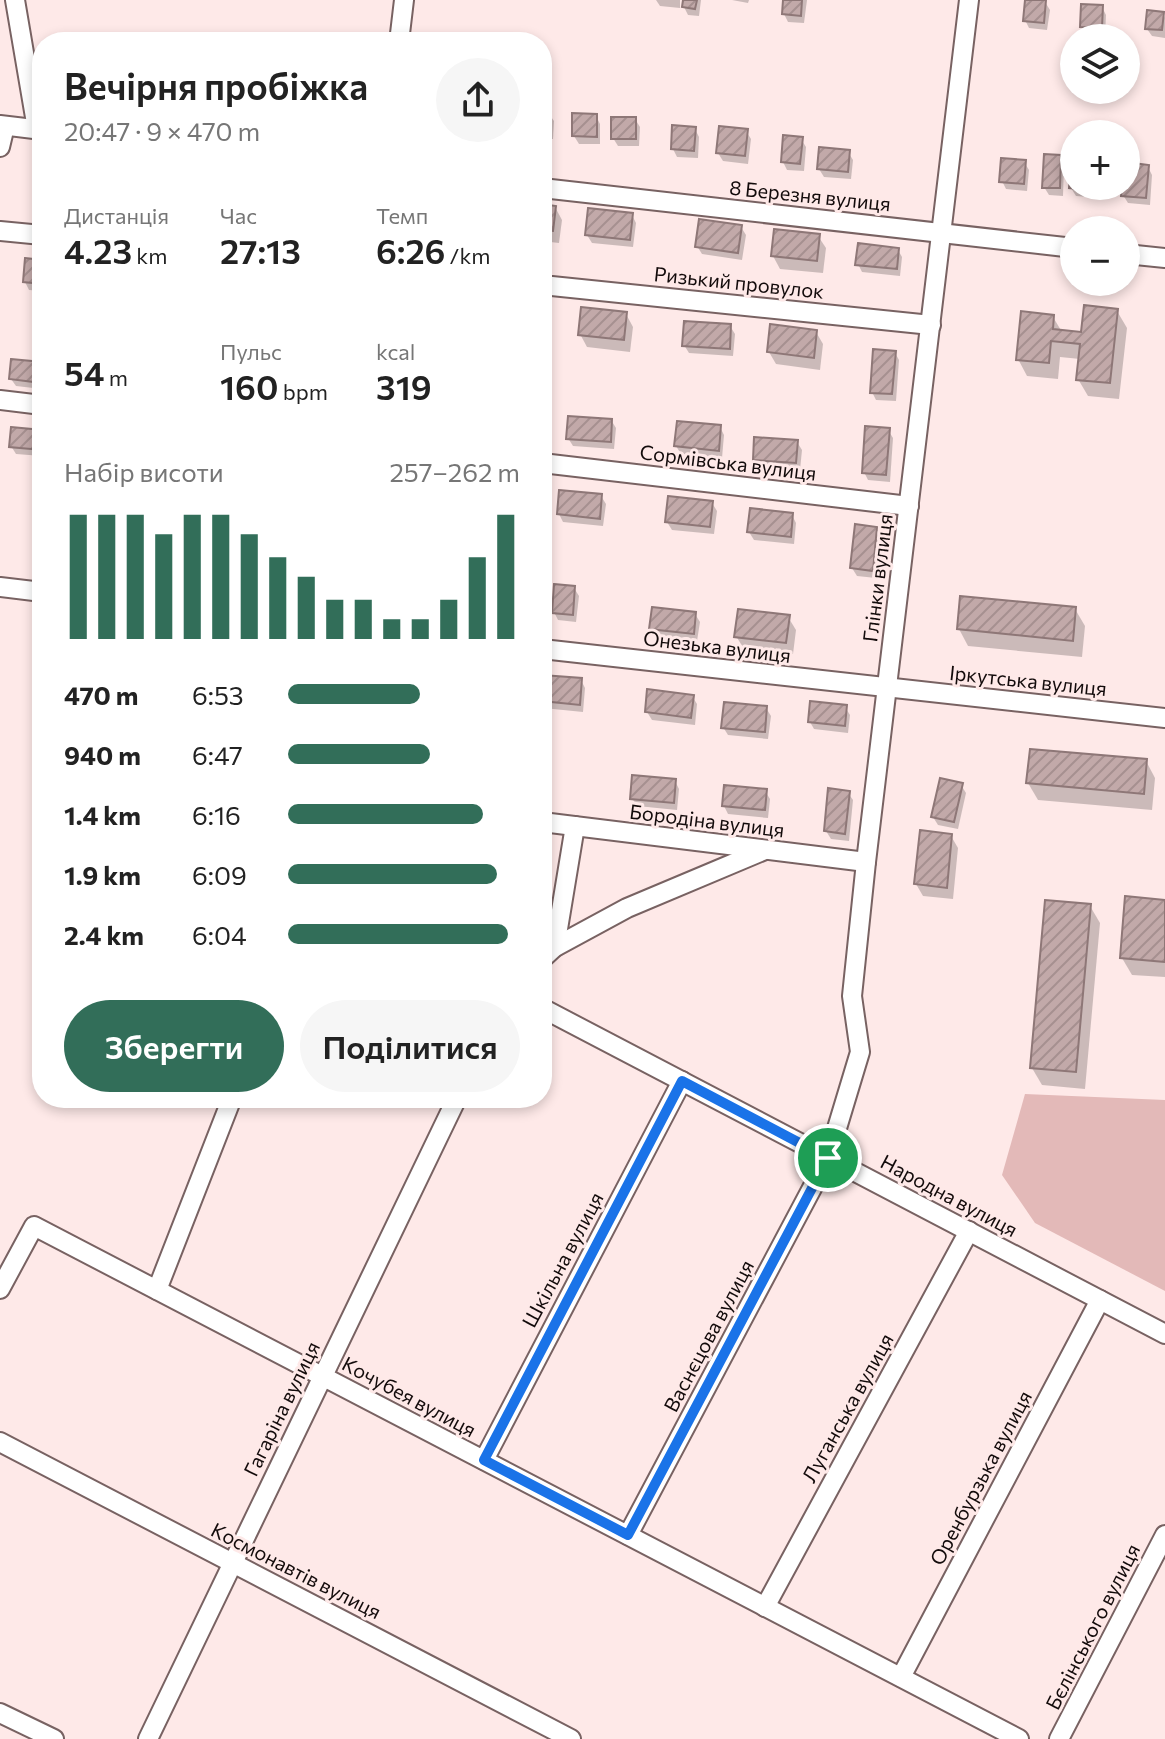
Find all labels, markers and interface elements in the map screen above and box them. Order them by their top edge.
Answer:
map controls [1060,24,1140,296]
button: layers [1060,24,1140,104]
button: share [436,58,520,142]
text: Вечірня пробіжка [64,63,368,107]
text: 20:47 · 9 × 470 m [64,115,260,146]
button: + [1060,120,1140,200]
street label: 8 Березня вулиця [728,175,892,215]
text: Дистанція [64,202,169,229]
text: Час [220,202,257,229]
text: Темп [376,202,428,229]
button: − [1060,216,1140,296]
text: 4.23 [64,229,132,271]
text: 27:13 [220,229,301,271]
text: 6:26 [376,229,445,271]
text: km [132,242,167,269]
text: /km [445,242,491,269]
street label: Ризький провулок [653,261,826,303]
text: Пульс [220,338,282,365]
text: kcal [376,338,415,365]
text: 54 [64,351,104,393]
text: m [104,364,128,391]
text: 160 [220,365,278,407]
text: 319 [376,365,432,407]
text: bpm [278,378,328,405]
street label: Сормівська вулиця [638,439,818,485]
text: Набір висоти [64,456,224,487]
text: 257–262 m [389,456,520,487]
street label: Глінки вулиця [857,512,897,643]
street label: Онезька вулиця [642,625,792,667]
street label: Іркутська вулиця [948,660,1108,700]
text: 470 m [64,679,139,710]
text: 6:53 [192,679,244,710]
text: 940 m [64,739,141,770]
text: 6:47 [192,739,243,770]
text: 1.4 km [64,799,141,830]
text: 6:16 [192,799,241,830]
street label: Бородіна вулиця [628,799,786,841]
text: 1.9 km [64,859,141,890]
text: 6:09 [192,859,247,890]
text: 2.4 km [64,919,144,950]
text: 6:04 [192,919,246,950]
button: Зберегти [64,1000,284,1092]
button: Поділитися [300,1000,520,1092]
pin [794,1124,862,1192]
icon: arrive [806,1136,850,1180]
street label: Народна вулиця [877,1149,1022,1241]
street label: Шкільна вулиця [516,1188,608,1331]
street label: Васнєцова вулиця [658,1256,758,1416]
street label: Луганська вулиця [796,1329,898,1486]
street label: Гагаріна вулиця [238,1337,324,1480]
street label: Кочубея вулиця [338,1351,480,1441]
street label: Оренбурзька вулиця [924,1386,1036,1569]
street label: Космонавтів вулиця [207,1517,385,1623]
street label: Бєлінського вулиця [1040,1540,1144,1713]

